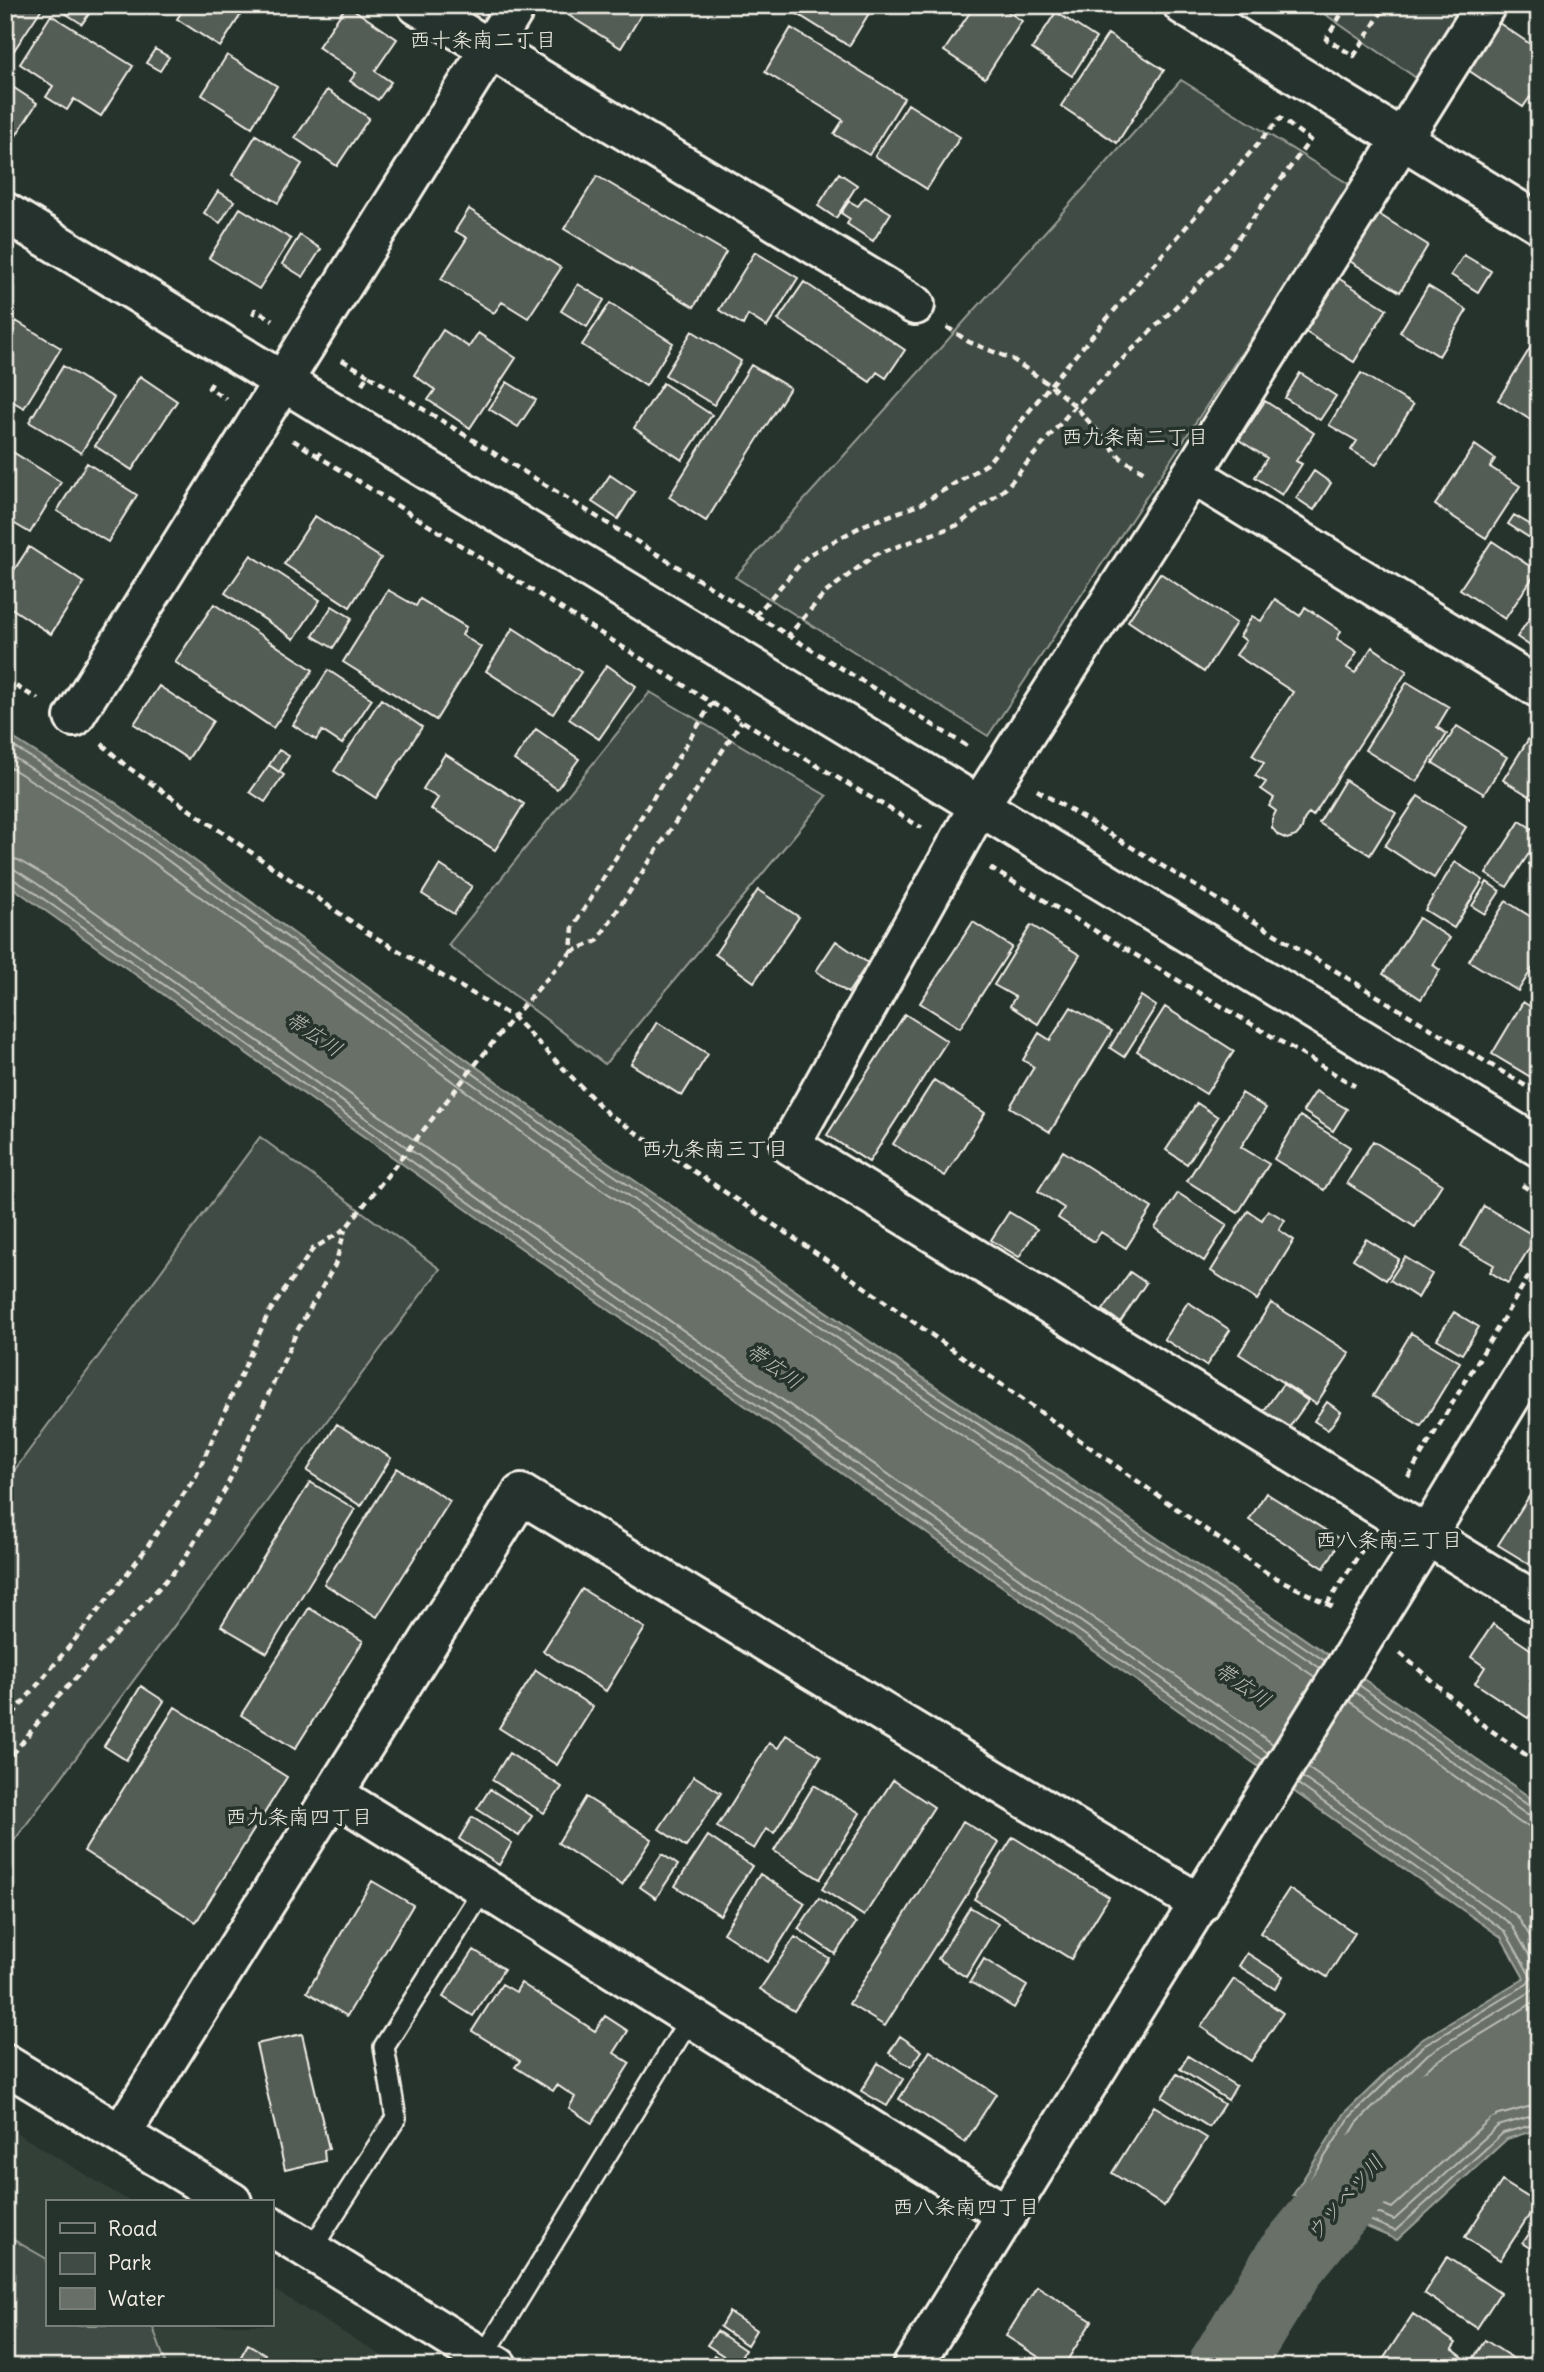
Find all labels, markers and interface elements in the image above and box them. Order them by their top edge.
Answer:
district label: 西十条南二丁目 [410,26,557,53]
district label: 西九条南二丁目 [1062,423,1209,450]
water label: 帯広川 [281,1005,348,1062]
district label: 西九条南三丁目 [642,1135,789,1162]
water label: 帯広川 [741,1336,808,1395]
district label: 西八条南三丁目 [1316,1526,1463,1553]
water label: 帯広川 [1210,1655,1277,1714]
district label: 西九条南四丁目 [226,1803,373,1830]
water label: ウツベツ川 [1300,2149,1389,2246]
district label: 西八条南四丁目 [893,2193,1040,2220]
legend [46,2200,273,2326]
text: Road [108,2215,157,2242]
text: Park [108,2249,151,2276]
text: Water [108,2285,166,2312]

